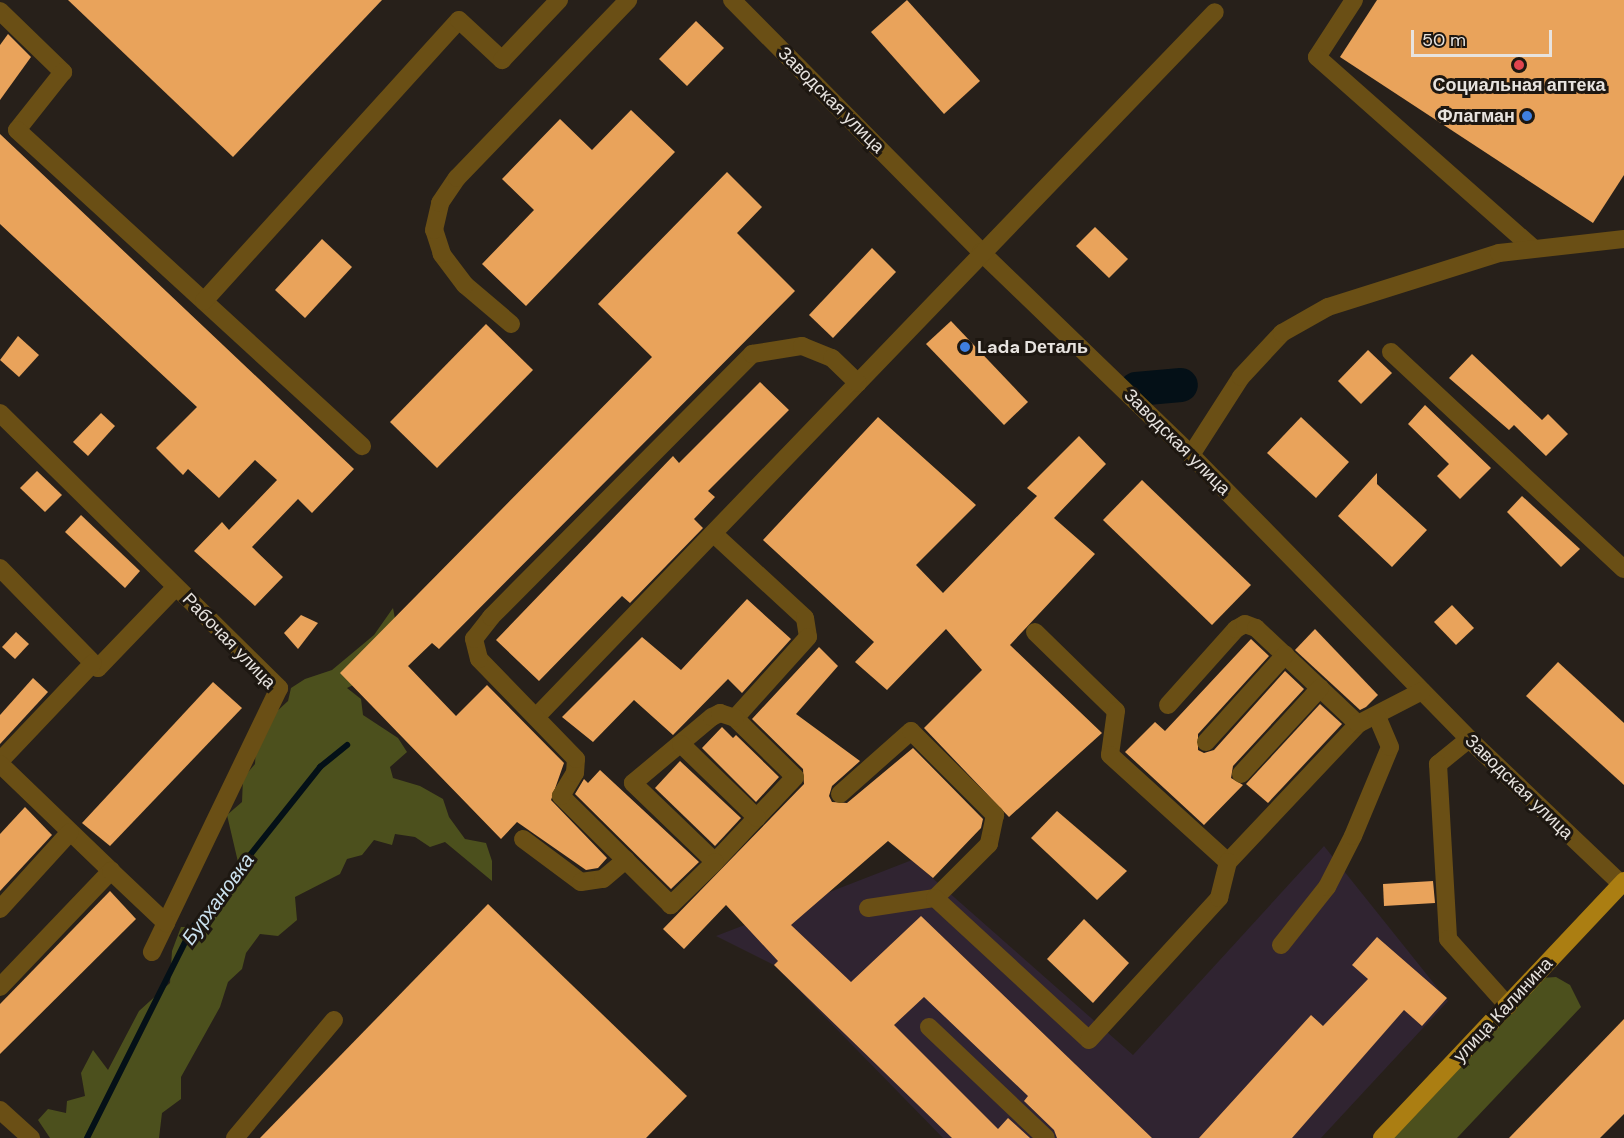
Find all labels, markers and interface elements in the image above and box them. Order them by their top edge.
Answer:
scale bar [1414,18,1555,56]
text: 50 m [1422,28,1466,52]
street label: Заводская улица [773,42,889,158]
marker: Социальная аптека [1512,58,1526,72]
place label: Социальная аптека [1433,74,1605,96]
place label: Флагман [1437,105,1515,127]
marker: Флагман [1520,109,1534,123]
place label: Lada Dеталь [977,336,1088,358]
marker: Lada Dеталь [958,340,972,354]
street label: Заводская улица [1119,384,1235,500]
street label: Рабочая улица [178,589,280,693]
street label: Заводская улица [1461,730,1577,844]
water label: Бурхановка [177,849,259,949]
street label: улица Калинина [1449,953,1557,1067]

